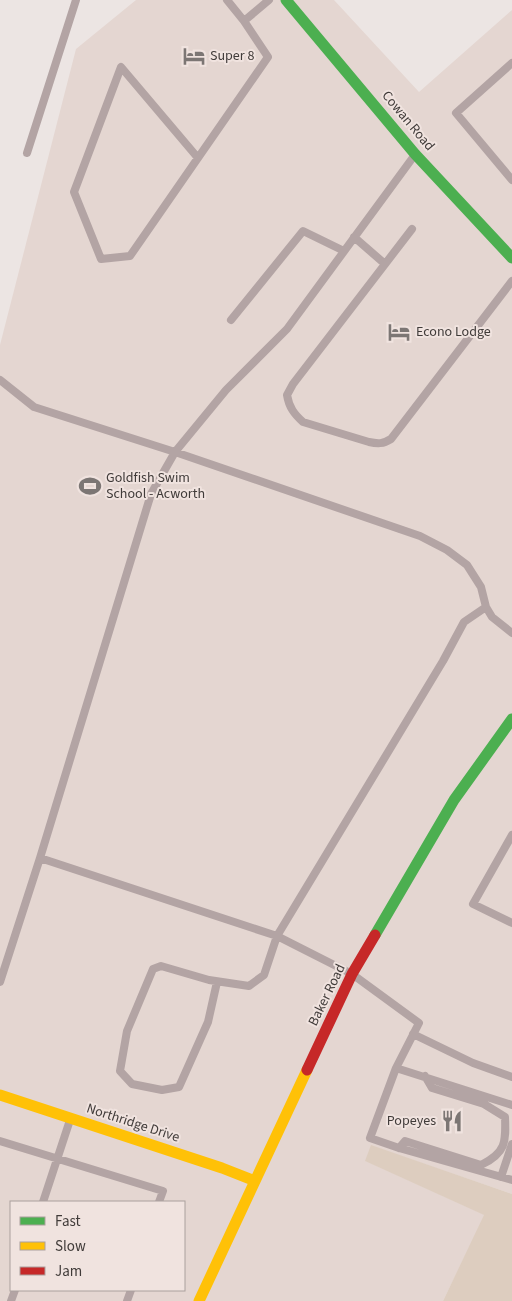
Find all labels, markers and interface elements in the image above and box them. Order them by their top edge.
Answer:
hotel icon: Super 8 [181,43,207,69]
place label: Super 8 [210,46,254,66]
street label: Cowan Road [377,87,439,155]
hotel icon: Econo Lodge [386,319,412,345]
place label: Econo Lodge [416,322,491,342]
place label: Goldfish Swim School - Acworth [106,468,205,504]
sports icon: Goldfish Swim School - Acworth [77,473,103,499]
street label: Baker Road [303,961,351,1029]
street label: Northridge Drive [84,1099,182,1147]
restaurant icon: Popeyes [439,1108,465,1134]
place label: Popeyes [387,1111,436,1131]
legend [10,1201,185,1291]
text: Fast [55,1211,81,1232]
text: Slow [55,1236,86,1257]
text: Jam [55,1261,82,1282]

